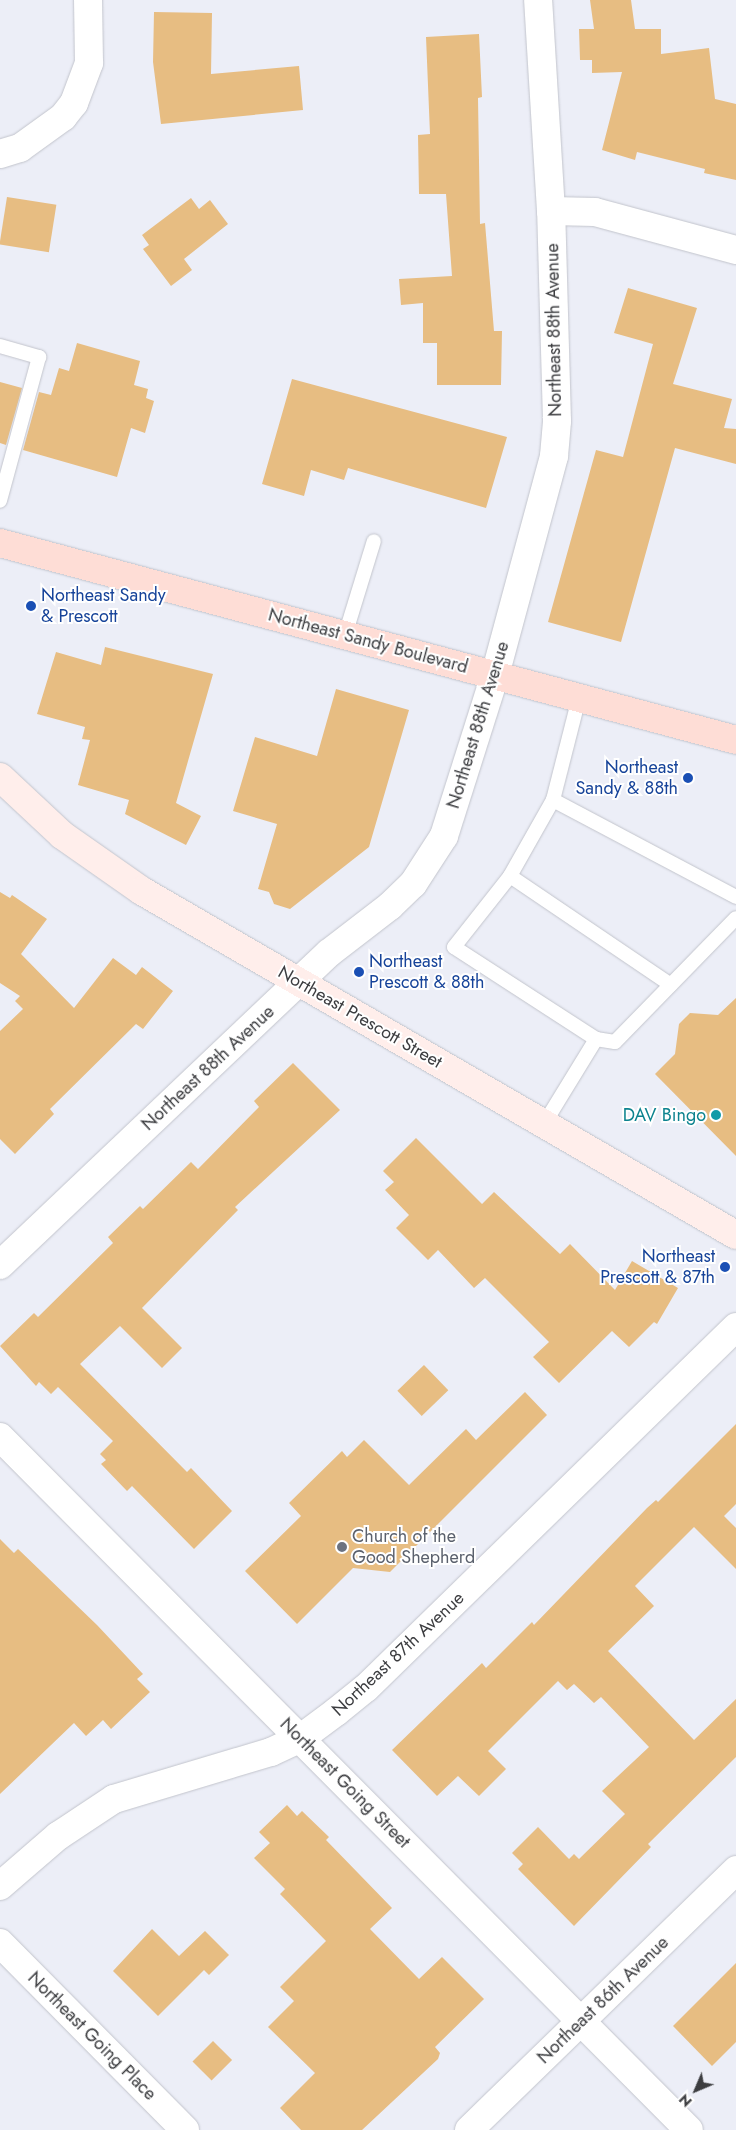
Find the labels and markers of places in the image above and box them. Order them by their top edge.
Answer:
place label: Northeast Sandy & Prescott [41,585,166,628]
marker: Northeast Sandy & Prescott [25,600,37,612]
place label: Northeast Sandy & 88th [575,757,678,800]
marker: Northeast Sandy & 88th [682,772,694,784]
place label: Northeast Prescott & 88th [369,951,484,994]
marker: Northeast Prescott & 88th [353,966,365,978]
place label: DAV Bingo [623,1104,706,1126]
marker: DAV Bingo [710,1109,722,1121]
place label: Northeast Prescott & 87th [600,1246,715,1288]
marker: Northeast Prescott & 87th [719,1261,731,1273]
place label: Church of the Good Shepherd [352,1526,475,1568]
marker: Church of the Good Shepherd [336,1541,348,1553]

